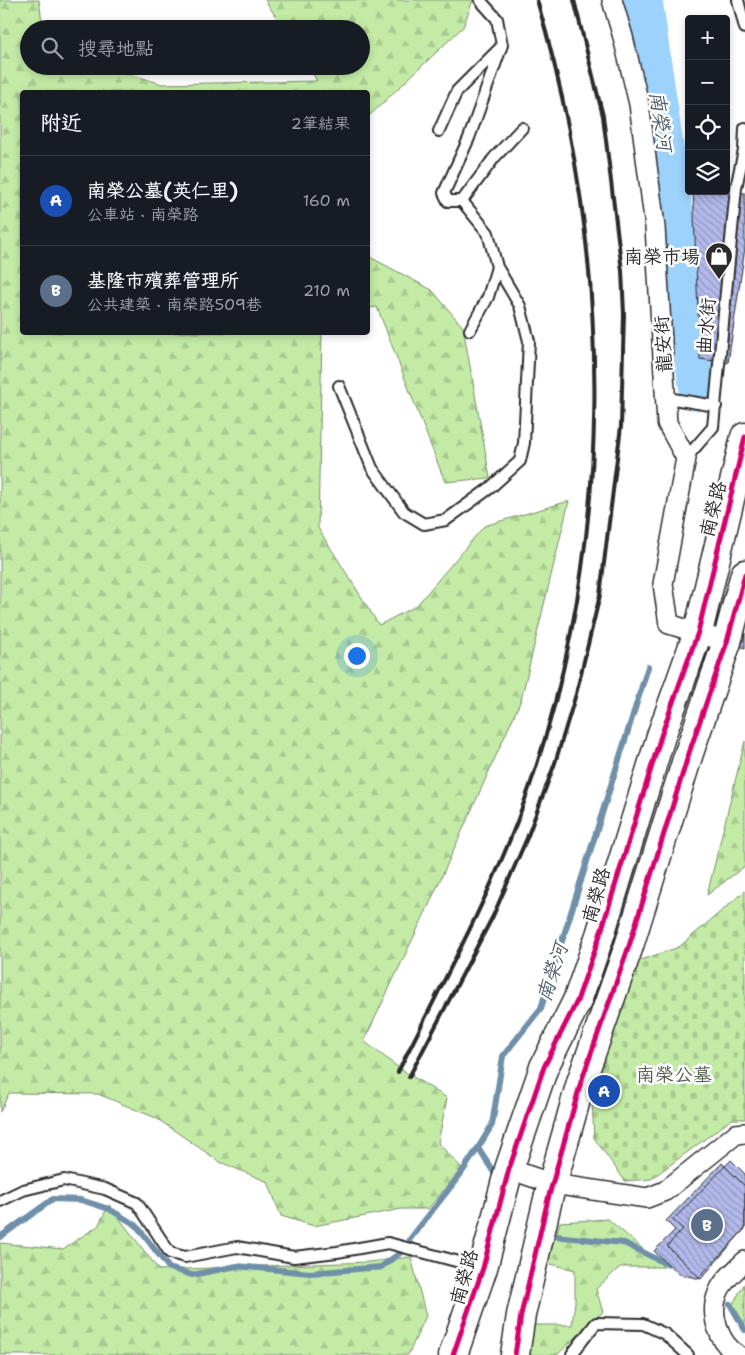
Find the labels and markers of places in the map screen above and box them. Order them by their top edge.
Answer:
shop icon: 南榮市場 [704,241,734,280]
place label: 南榮市場 [624,244,700,269]
pin: A [588,1072,620,1110]
pin: B [691,1206,723,1244]

